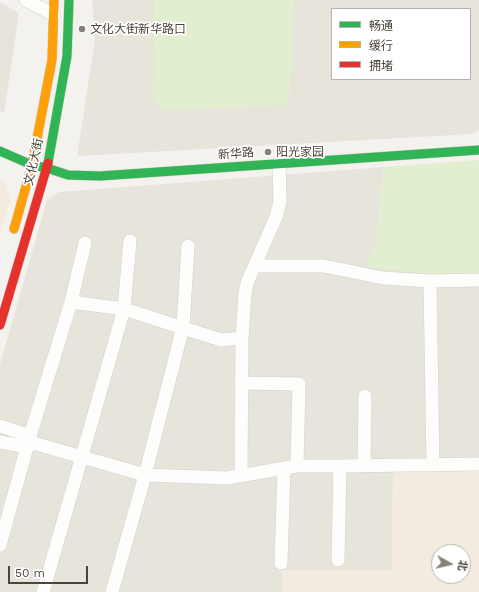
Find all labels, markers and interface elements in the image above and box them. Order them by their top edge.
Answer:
legend [331,8,471,80]
text: 畅通 [369,19,393,33]
place label: 文化大街新华路口 [90,22,186,36]
marker: 文化大街新华路口 [77,24,87,34]
text: 缓行 [369,39,393,53]
text: 拥堵 [369,59,393,73]
street label: 文化大街 [22,137,46,187]
place label: 阳光家园 [276,145,324,159]
street label: 新华路 [218,146,254,162]
marker: 阳光家园 [263,147,273,157]
north arrow [431,544,471,584]
scale bar [10,558,90,584]
text: 北 [455,559,470,572]
text: 50 m [15,566,45,580]

